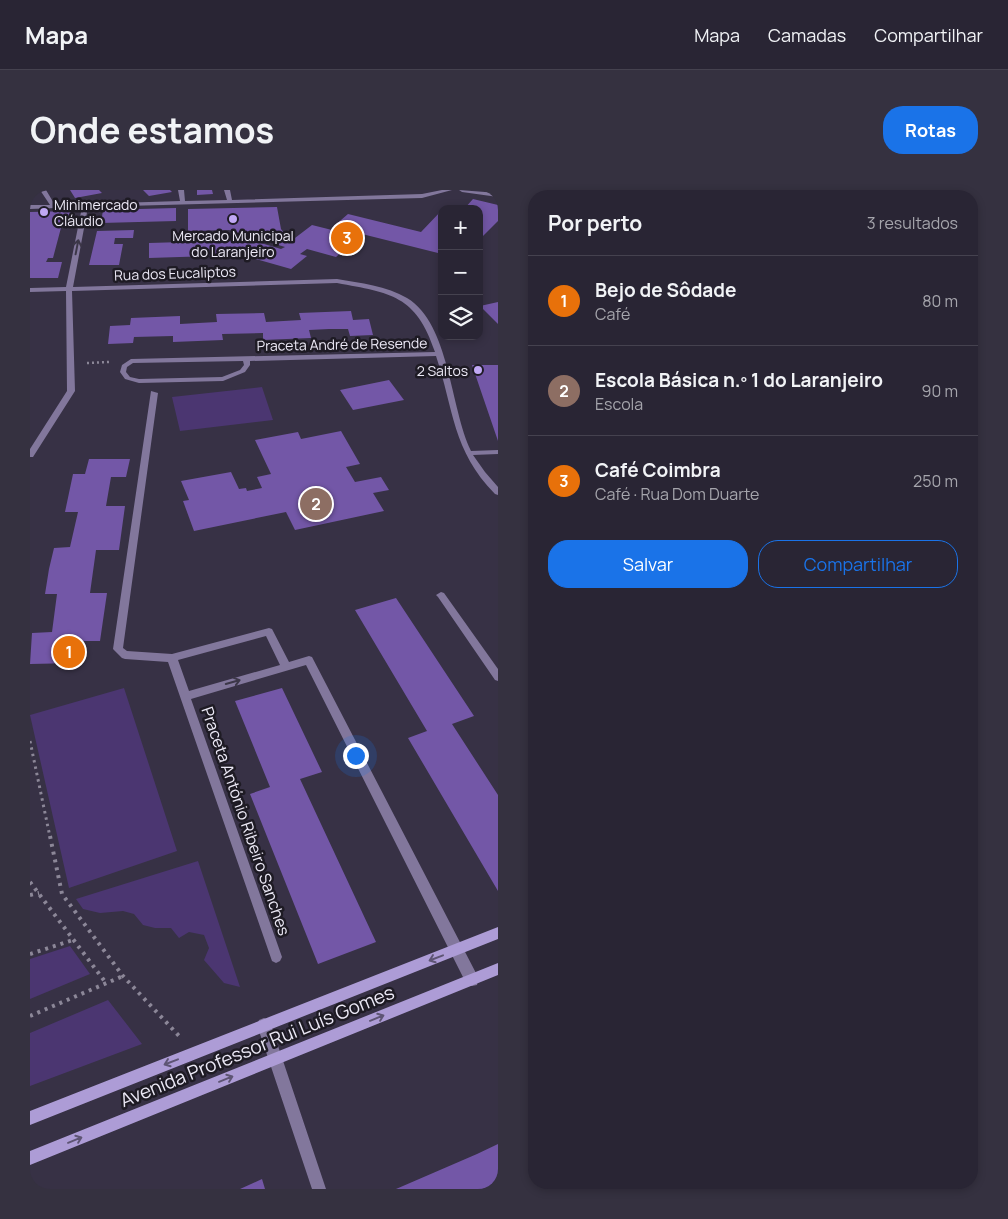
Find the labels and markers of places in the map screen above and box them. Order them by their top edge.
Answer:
place label: Minimercado Cláudio [54,195,138,230]
marker: Minimercado Cláudio [38,206,50,218]
marker: Mercado Municipal do Laranjeiro [227,213,239,225]
pin: 3 [331,219,363,257]
place label: Mercado Municipal do Laranjeiro [172,226,294,261]
place label: 2 Saltos [417,361,468,380]
marker: 2 Saltos [472,364,484,376]
pin: 2 [300,485,332,523]
pin: 1 [53,633,85,671]

